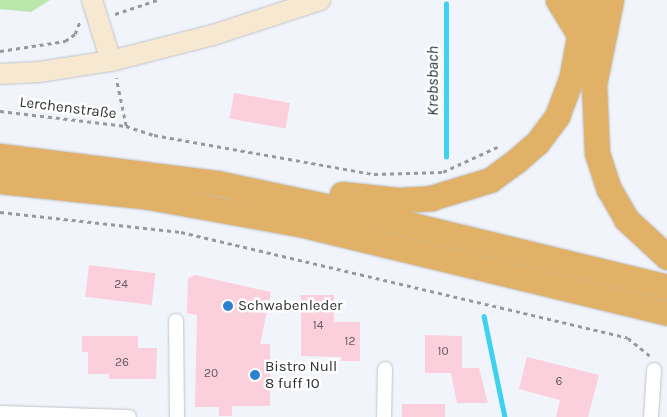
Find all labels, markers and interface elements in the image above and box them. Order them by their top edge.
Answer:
water label: Krebsbach [423,46,443,116]
street label: Lerchenstraße [18,93,118,123]
house number: 24 [114,278,128,292]
place label: Schwabenleder [238,297,343,315]
marker: Schwabenleder [222,300,234,312]
house number: 14 [313,319,323,333]
house number: 12 [345,335,355,349]
house number: 10 [437,345,449,359]
house number: 26 [115,356,129,370]
place label: Bistro Null 8 fuff 10 [265,357,337,392]
house number: 20 [204,367,218,381]
marker: Bistro Null 8 fuff 10 [249,369,261,381]
house number: 6 [556,375,562,389]

